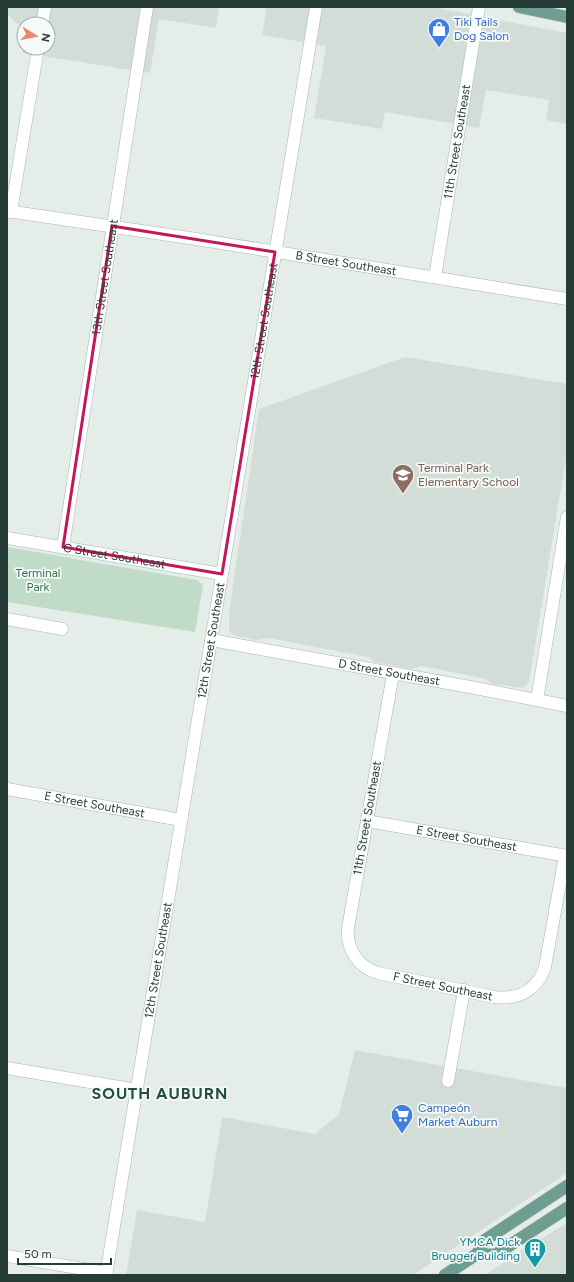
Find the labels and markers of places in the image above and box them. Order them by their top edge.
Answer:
place label: Tiki Tails Dog Salon [454,15,509,43]
shop icon: Tiki Tails Dog Salon [426,16,452,49]
place label: Terminal Park Elementary School [418,461,519,489]
school or university icon: Terminal Park Elementary School [390,462,416,495]
place label: Campeón Market Auburn [418,1101,498,1129]
supermarket icon: Campeón Market Auburn [389,1102,415,1135]
place label: YMCA Dick Brugger Building [431,1235,520,1263]
building icon: YMCA Dick Brugger Building [522,1236,548,1269]

